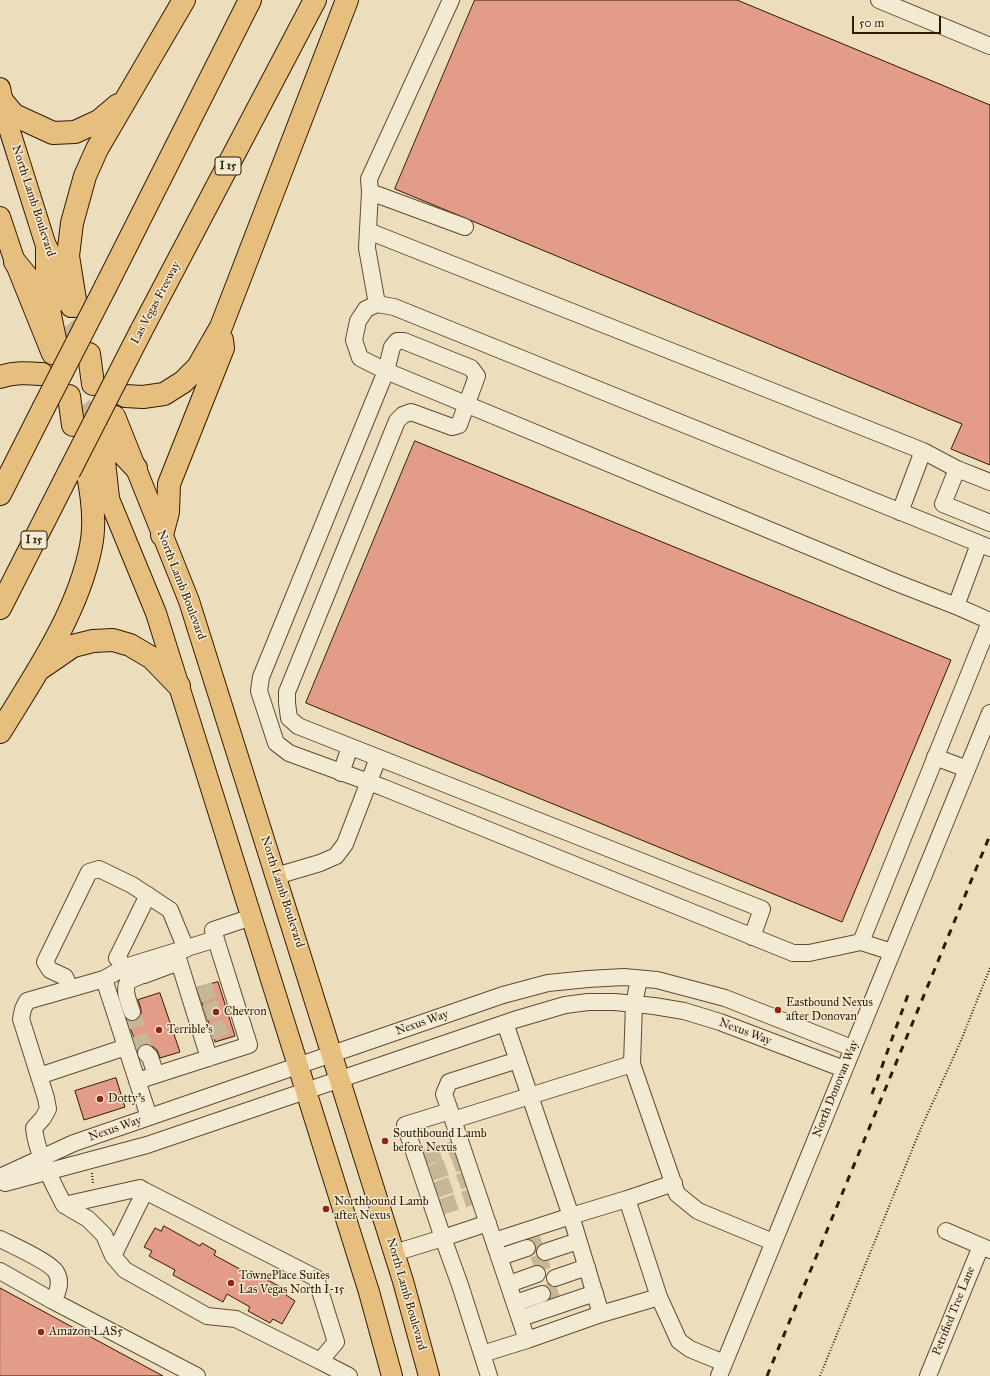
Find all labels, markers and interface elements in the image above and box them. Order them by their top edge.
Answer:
scale bar [854,8,943,34]
text: 50 m [859,16,884,30]
street label: North Lamb Boulevard [8,143,58,259]
road number: I 15 [215,157,241,175]
street label: Las Vegas Freeway [128,259,184,347]
street label: North Lamb Boulevard [153,528,209,642]
road number: I 15 [21,531,47,549]
street label: North Lamb Boulevard [257,834,307,950]
place label: Eastbound Nexus after Donovan [786,996,873,1024]
place label: Chevron [224,1005,267,1019]
marker: Eastbound Nexus after Donovan [773,1005,783,1015]
marker: Chevron [211,1007,221,1017]
street label: Nexus Way [394,1007,450,1039]
street label: Nexus Way [717,1015,773,1049]
place label: Terrible's [167,1023,213,1037]
marker: Terrible's [154,1025,164,1035]
street label: North Donovan Way [810,1038,862,1140]
place label: Dotty's [108,1092,145,1106]
marker: Dotty's [95,1094,105,1104]
street label: Nexus Way [87,1113,143,1145]
place label: Southbound Lamb before Nexus [393,1127,487,1155]
marker: Southbound Lamb before Nexus [380,1136,390,1146]
place label: Northbound Lamb after Nexus [334,1195,429,1223]
marker: Northbound Lamb after Nexus [321,1204,331,1214]
street label: North Lamb Boulevard [383,1236,429,1352]
street label: Petrified Tree Lane [930,1264,978,1358]
place label: TownePlace Suites Las Vegas North I-15 [239,1269,344,1297]
marker: TownePlace Suites Las Vegas North I-15 [226,1278,236,1288]
place label: Amazon LAS5 [49,1325,123,1339]
marker: Amazon LAS5 [36,1327,46,1337]

